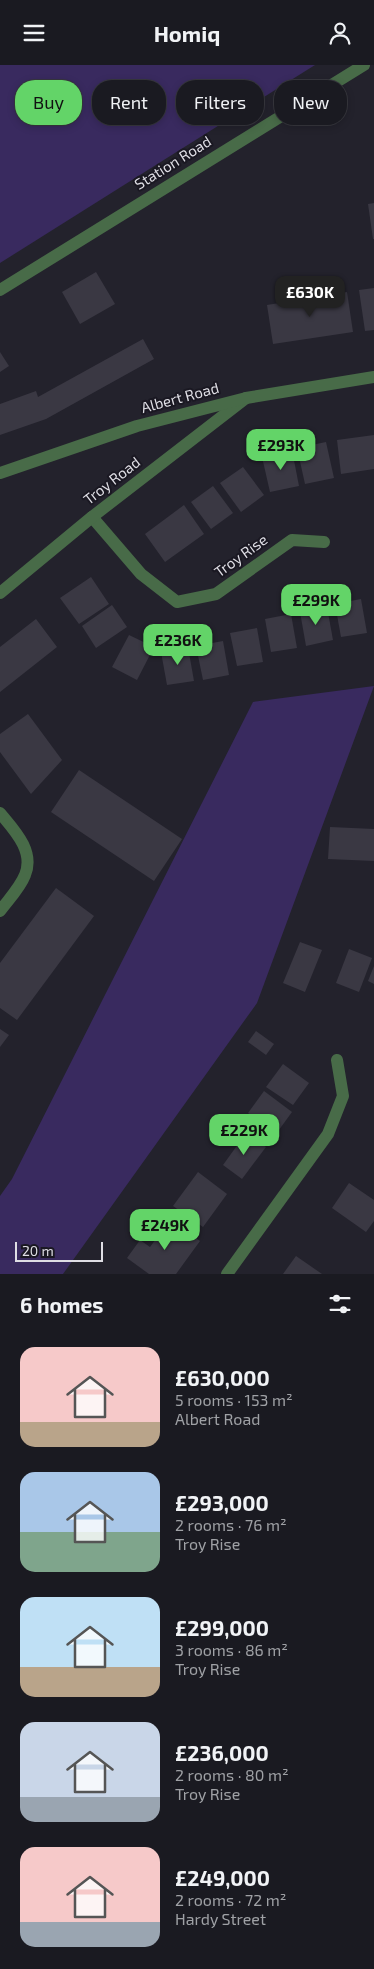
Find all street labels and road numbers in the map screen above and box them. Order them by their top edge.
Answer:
street label: Station Road [131,132,214,193]
street label: Albert Road [139,378,221,416]
street label: Troy Road [79,452,143,508]
street label: Troy Rise [210,530,270,580]

